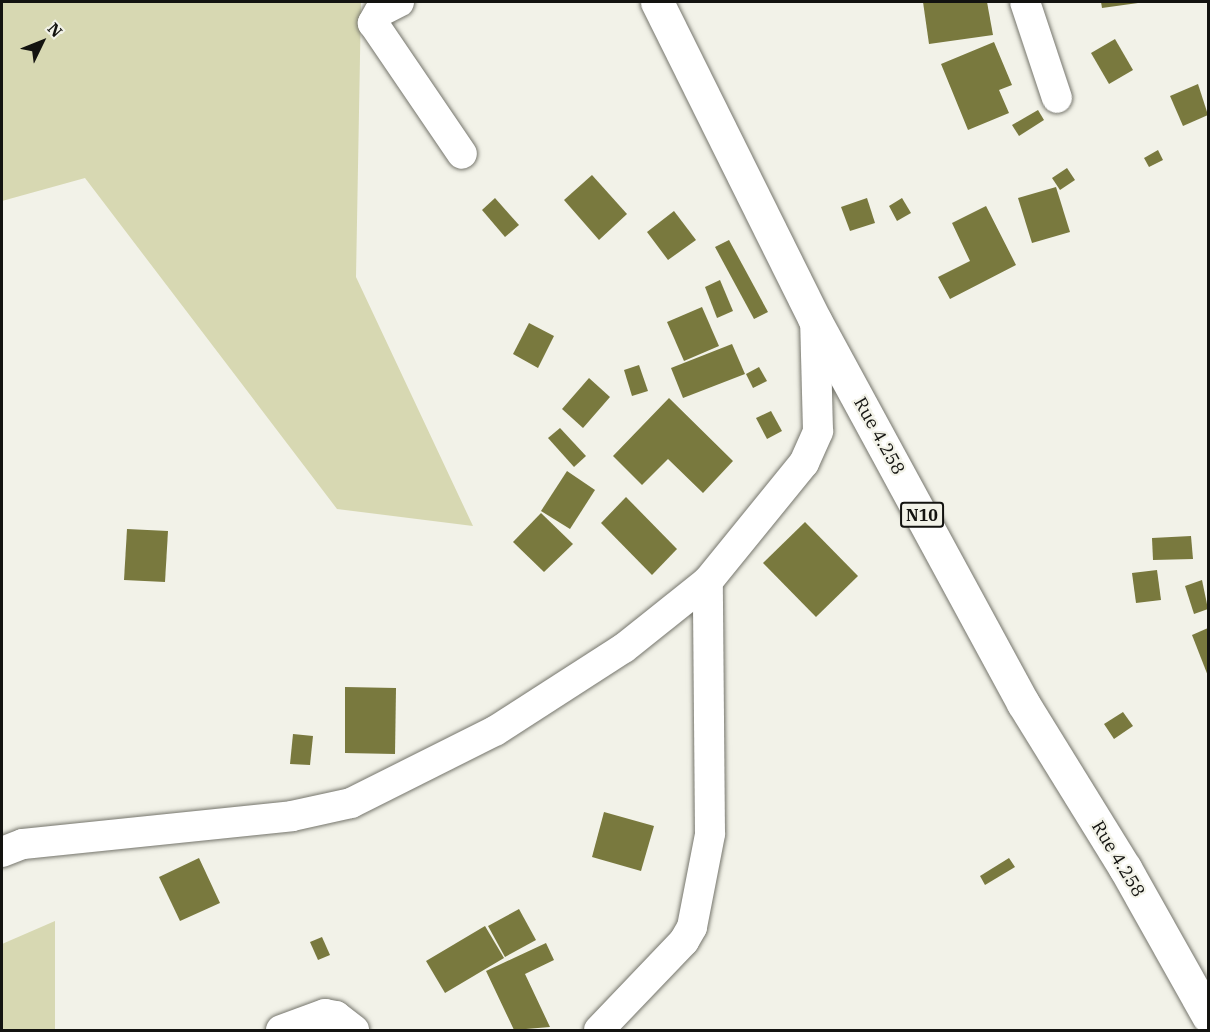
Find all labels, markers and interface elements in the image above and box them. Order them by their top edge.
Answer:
north arrow [12,12,72,72]
text: N [44,18,67,41]
street label: Rue 4.258 [849,394,909,478]
road number: N10 [900,502,944,528]
street label: Rue 4.258 [1087,817,1149,901]

